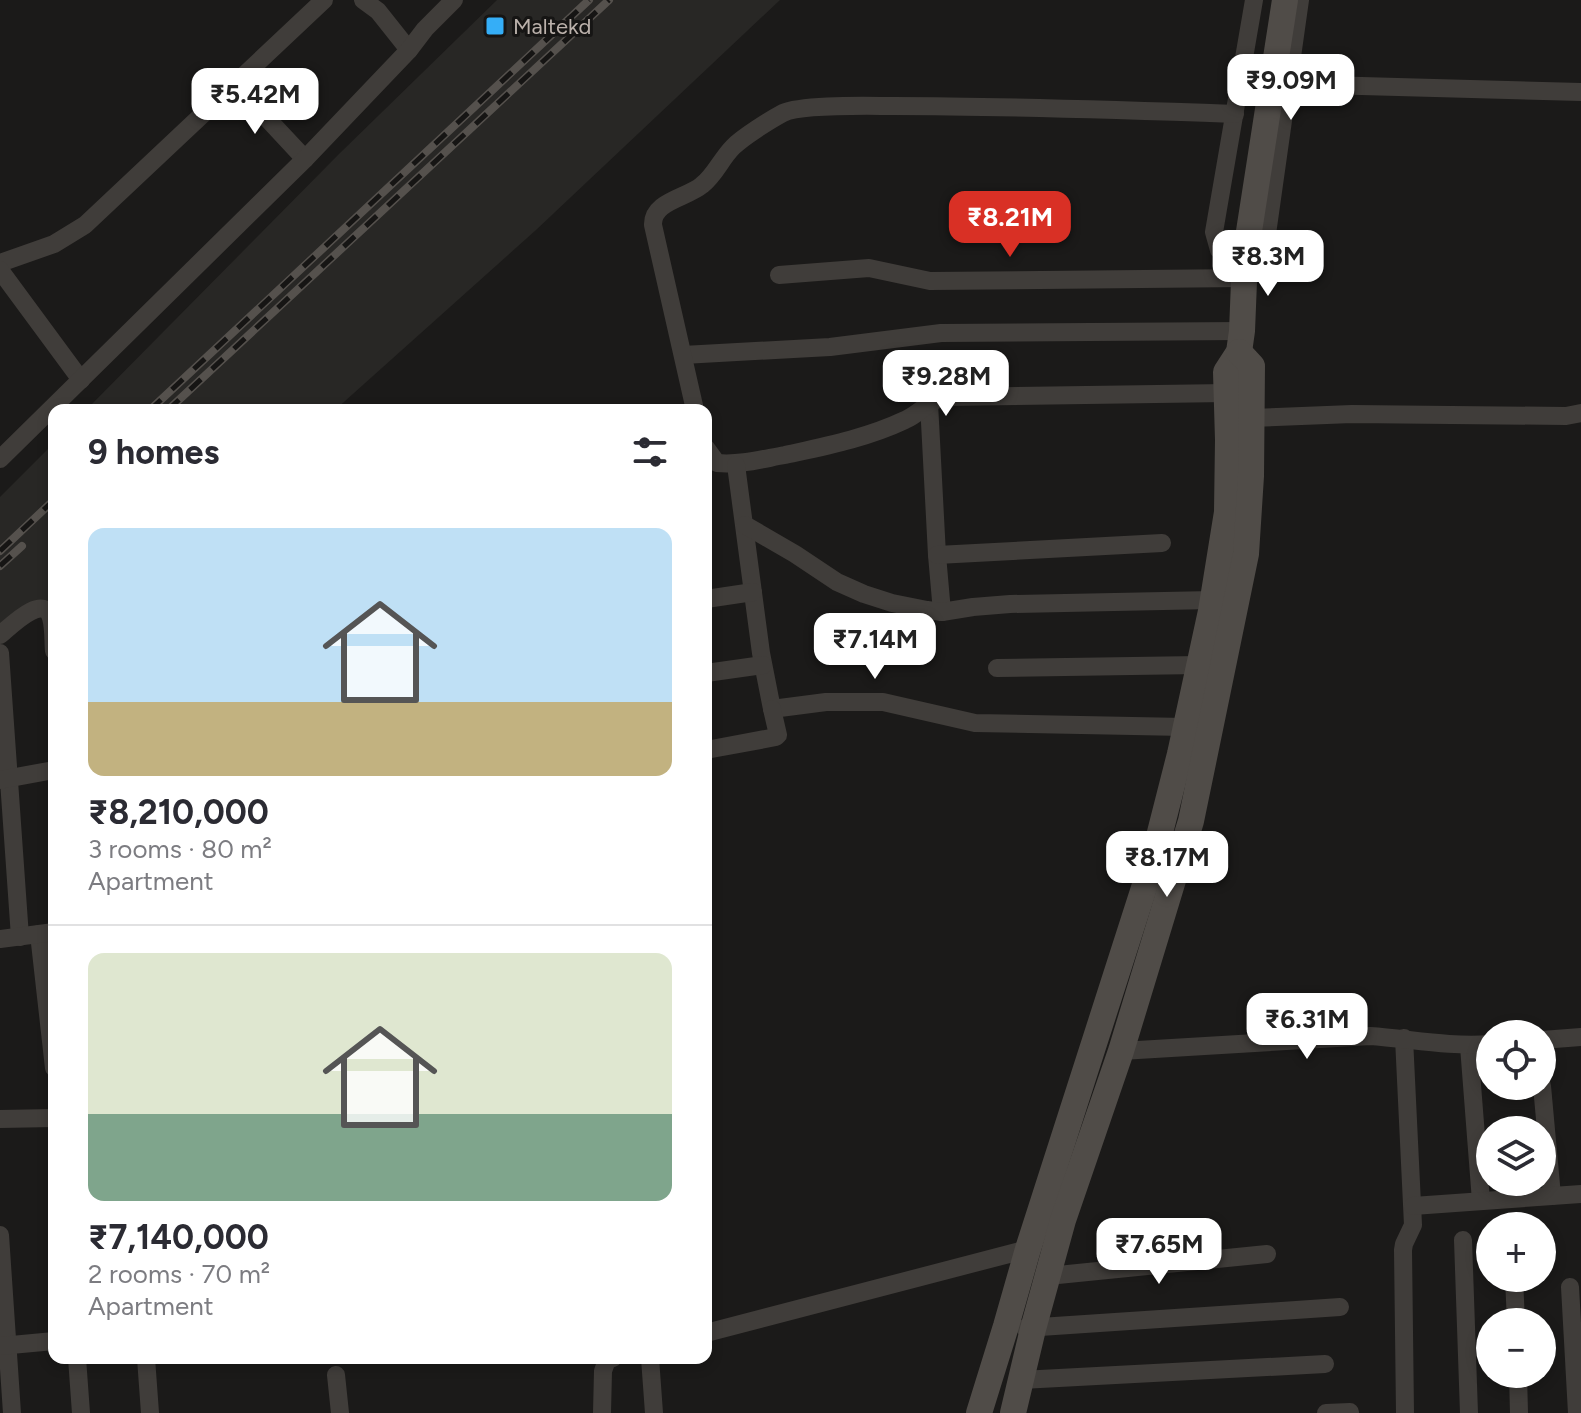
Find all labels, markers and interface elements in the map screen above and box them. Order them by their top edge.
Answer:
place label: Maltekd [513,13,591,40]
marker: Maltekd [484,15,506,37]
pin: ₹9.09M [1226,54,1356,122]
text: ₹9.09M [1245,64,1337,96]
pin: ₹5.42M [190,68,320,136]
text: ₹5.42M [210,78,300,110]
pin: ₹8.21M [945,191,1075,259]
text: ₹8.21M [967,201,1053,233]
pin: ₹8.3M [1212,230,1324,298]
text: ₹8.3M [1231,240,1305,272]
pin: ₹9.28M [881,350,1011,418]
text: ₹9.28M [901,360,991,392]
icon: filters [628,430,672,474]
text: 9 homes [88,432,219,473]
icon: home [308,580,452,724]
pin: ₹7.14M [810,613,940,681]
text: ₹7.14M [832,623,918,655]
text: ₹8,210,000 [88,792,269,833]
pin: ₹8.17M [1102,831,1232,899]
text: 3 rooms · 80 m² [88,833,272,865]
text: ₹8.17M [1124,841,1210,873]
text: Apartment [88,865,214,897]
pin: ₹6.31M [1242,993,1372,1061]
text: ₹6.31M [1265,1003,1349,1035]
icon: home [308,1005,452,1149]
map controls [1476,1020,1556,1388]
button: locate [1476,1020,1556,1100]
button: layers [1476,1116,1556,1196]
button: + [1476,1212,1556,1292]
text: ₹7,140,000 [88,1217,269,1258]
pin: ₹7.65M [1094,1218,1224,1286]
text: ₹7.65M [1115,1228,1203,1260]
text: 2 rooms · 70 m² [88,1258,270,1290]
text: Apartment [88,1290,214,1322]
button: − [1476,1308,1556,1388]

